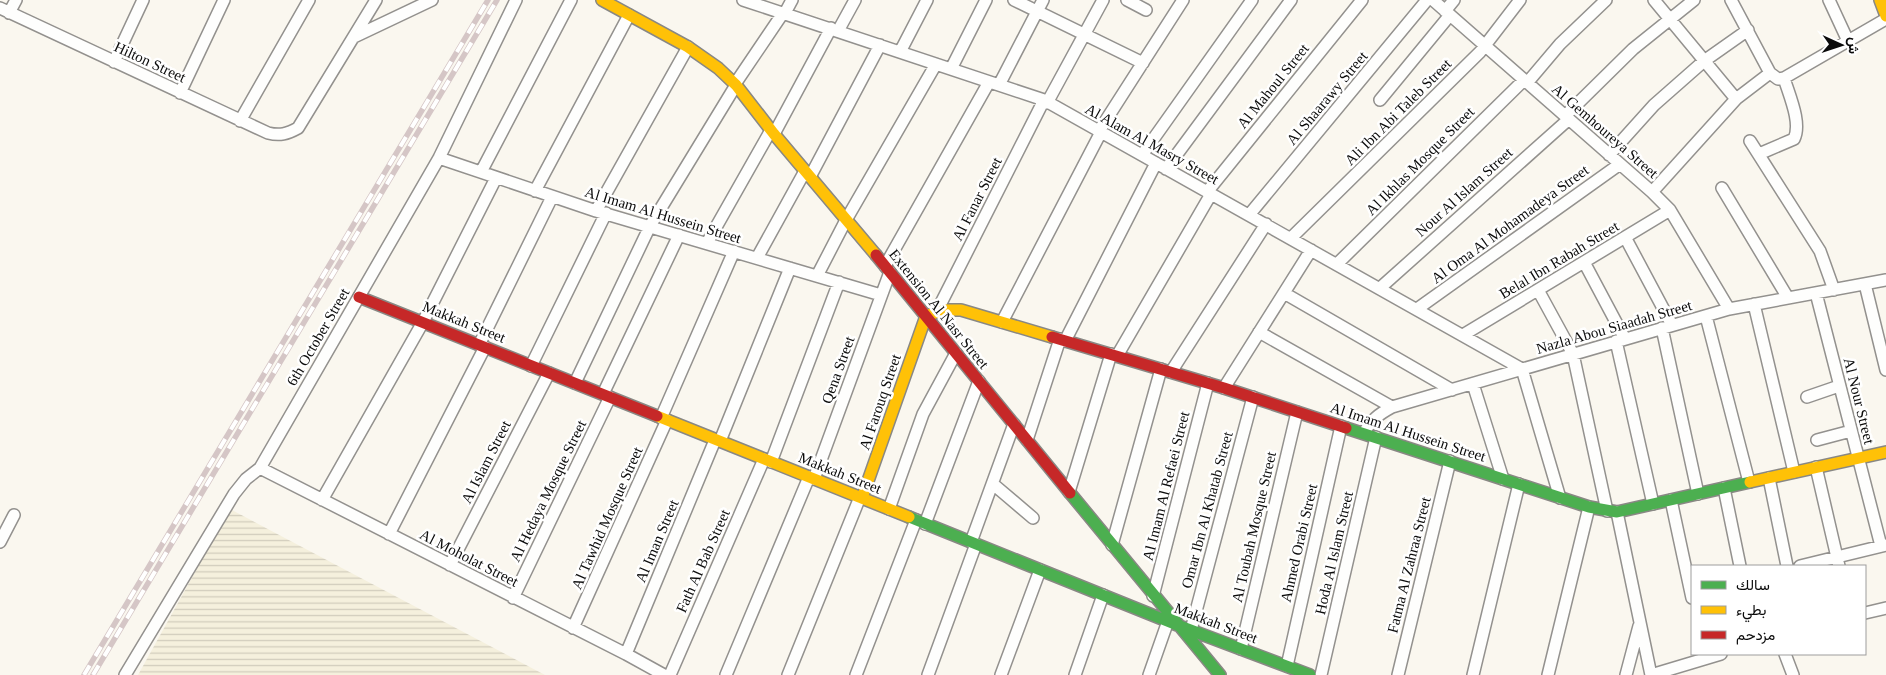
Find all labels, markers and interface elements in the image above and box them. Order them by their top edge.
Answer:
north arrow [1816,20,1866,70]
text: ش [1845,37,1861,55]
street label: Hilton Street [112,38,189,86]
street label: Al Mahoul Street [1234,40,1313,132]
street label: Al Shaarawy Street [1283,48,1371,148]
street label: Ali Ibn Abi Taleb Street [1342,55,1455,168]
street label: Al Gemhoureya Street [1549,81,1662,182]
street label: Al Alam Al Masry Street [1083,101,1222,188]
street label: Al Ikhlas Mosque Street [1363,103,1478,218]
street label: Nour Al Islam Street [1412,144,1516,240]
street label: Al Fanar Street [949,154,1005,243]
street label: Al Oma Al Mohamadeya Street [1428,161,1592,286]
street label: Al Imam Al Hussein Street [583,184,744,247]
street label: Belal Ibn Rabah Street [1496,218,1622,302]
street label: Extension Al Nasr Street [886,246,993,372]
street label: 6th October Street [284,285,353,389]
street label: Nazla Abou Siaadah Street [1534,297,1694,357]
street label: Makkah Street [420,298,509,346]
street label: Qena Street [818,333,858,406]
street label: Al Farouq Street [856,351,904,452]
street label: Al Nour Street [1841,356,1878,447]
street label: Al Imam Al Hussein Street [1328,399,1489,465]
street label: Al Imam Al Refaei Street [1140,409,1193,562]
street label: Al Islam Street [458,417,514,506]
street label: Al Hedaya Mosque Street [507,417,590,564]
street label: Omar Ibn Al Khatab Street [1178,429,1236,590]
street label: Al Tawhid Mosque Street [568,444,646,592]
street label: Makkah Street [796,449,885,497]
street label: Al Toubah Mosque Street [1229,449,1279,604]
street label: Ahmed Orabi Street [1278,482,1321,604]
street label: Hoda Al Islam Street [1312,489,1356,616]
street label: Fatma Al Zahraa Street [1384,495,1434,635]
street label: Al Iman Street [632,496,682,585]
street label: Fath Al Bab Street [673,506,733,615]
street label: Al Moholat Street [417,526,522,590]
legend [1691,565,1866,655]
text: سالك [1736,577,1770,593]
street label: Makkah Street [1172,600,1261,647]
text: بطيء [1736,602,1766,623]
text: مزدحم [1736,627,1775,645]

